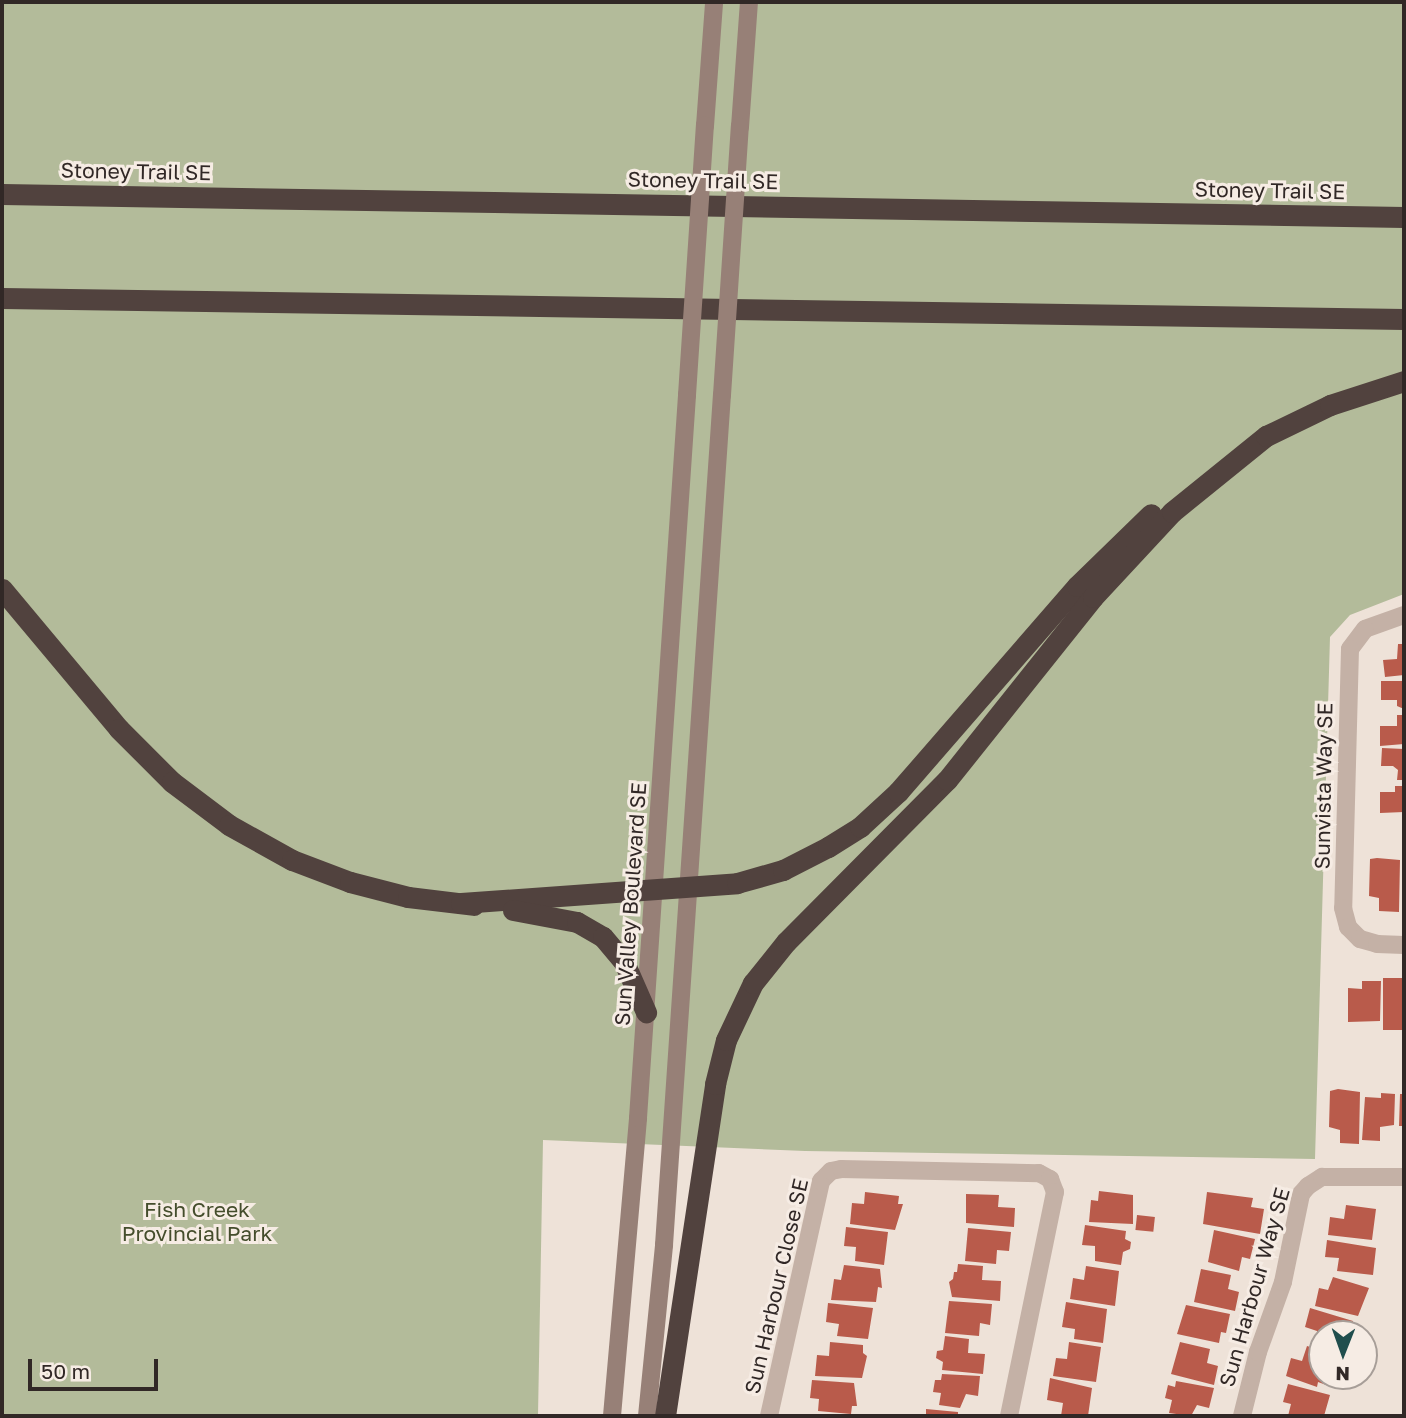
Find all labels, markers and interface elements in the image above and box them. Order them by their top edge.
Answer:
street label: Stoney Trail SE [61,157,211,185]
street label: Stoney Trail SE [628,166,778,194]
street label: Stoney Trail SE [1195,176,1345,204]
street label: Sunvista Way SE [1309,702,1337,870]
street label: Sun Valley Boulevard SE [609,781,651,1027]
street label: Sun Harbour Close SE [739,1176,813,1396]
street label: Sun Harbour Way SE [1213,1185,1295,1389]
park label: Fish Creek Provincial Park [122,1196,272,1246]
north arrow [1308,1320,1378,1390]
scale bar [32,1344,161,1388]
text: 50 m [41,1358,90,1384]
text: N [1335,1363,1350,1386]

